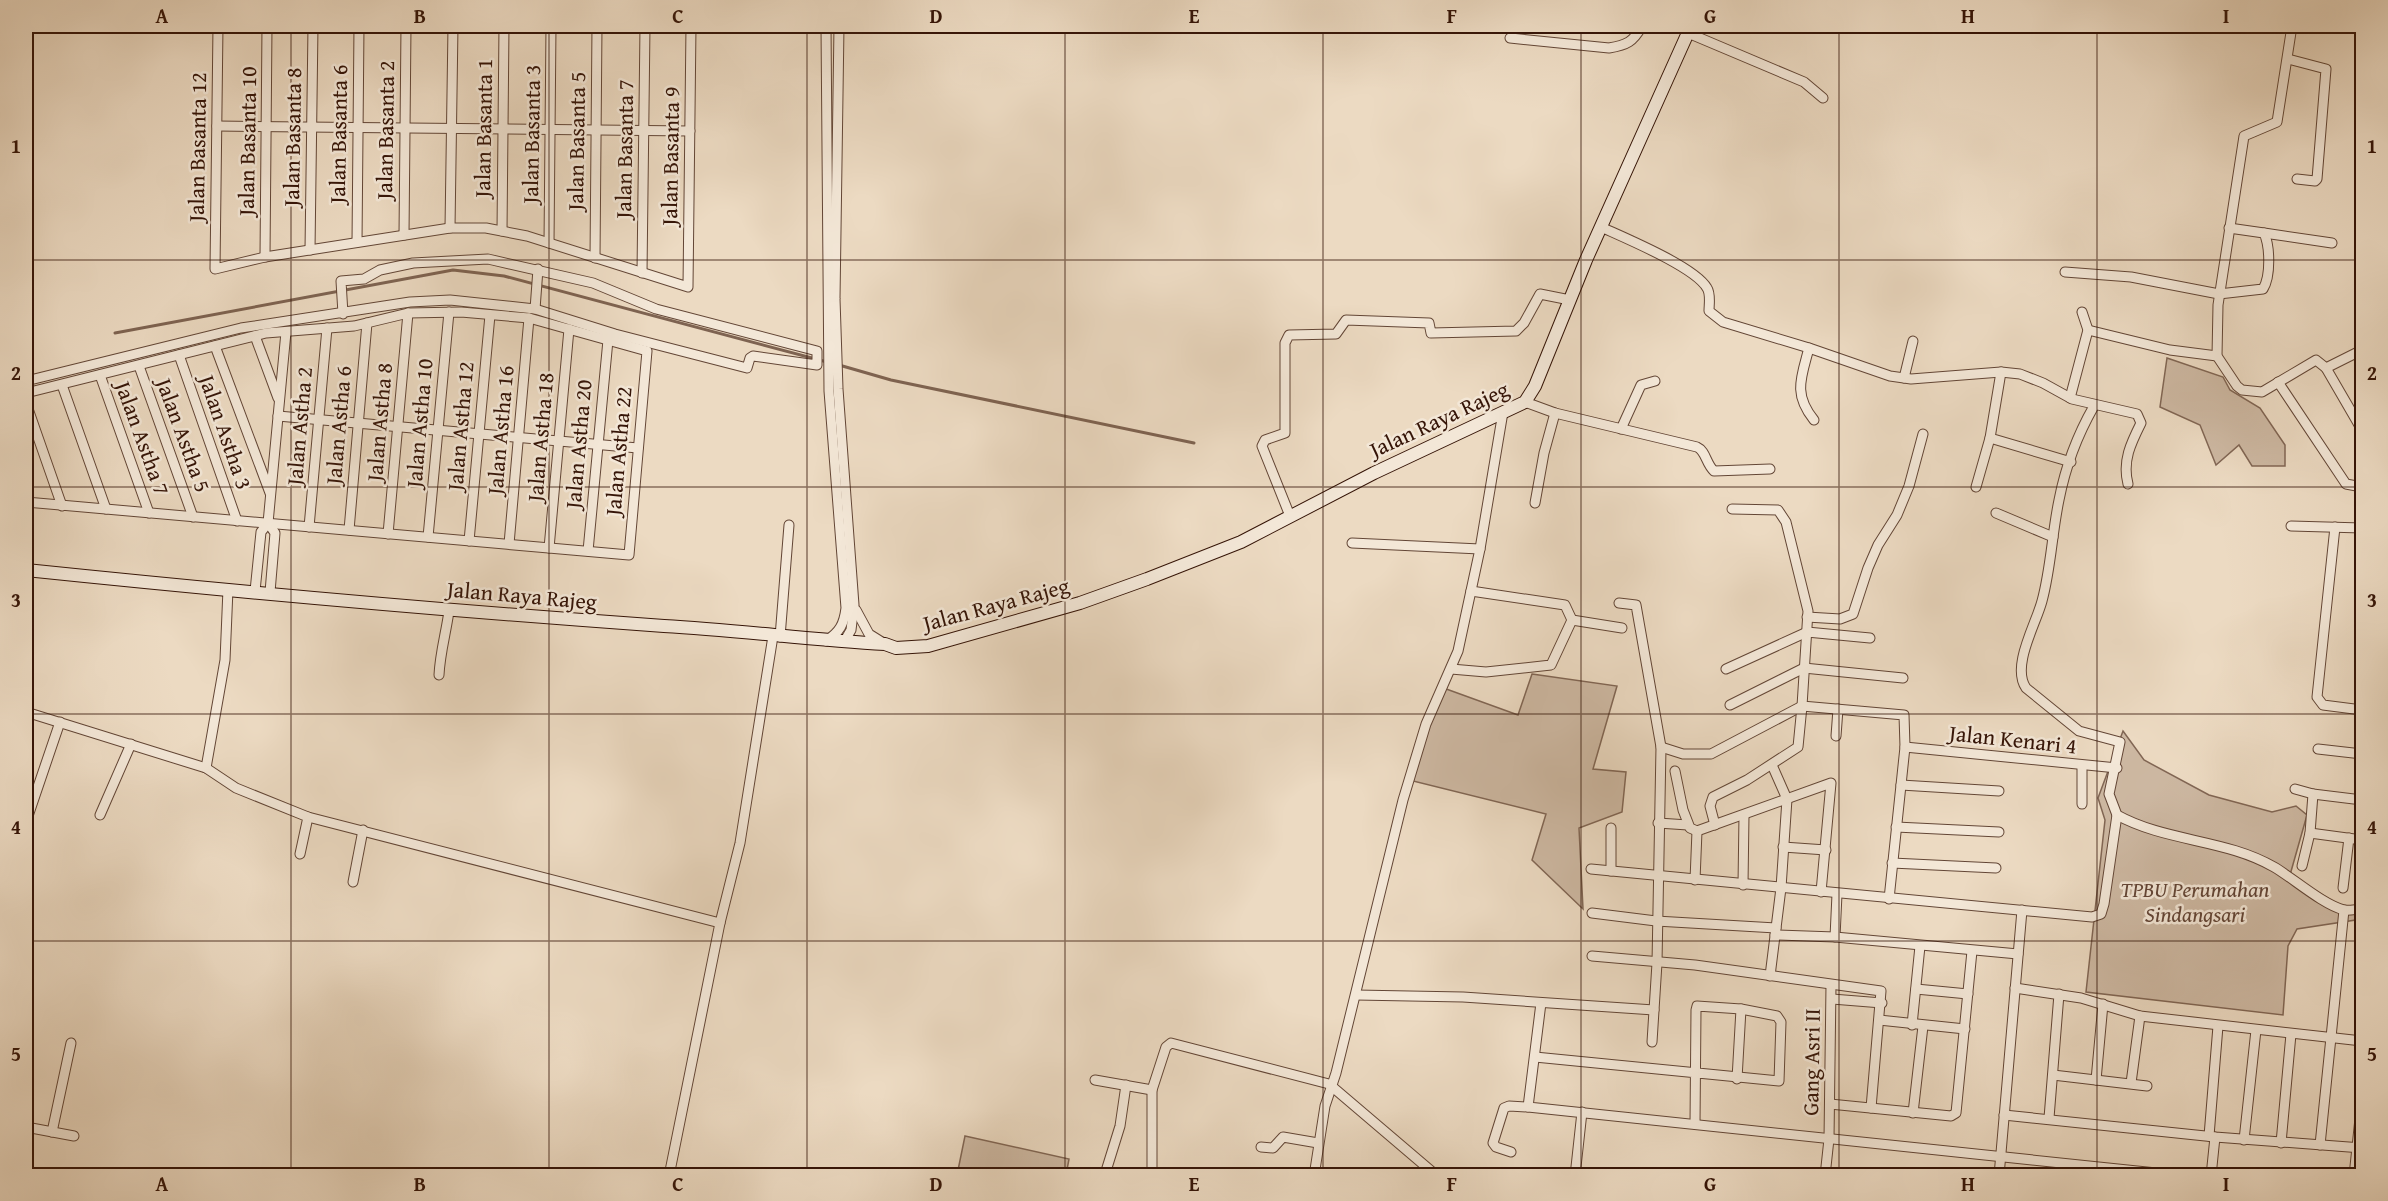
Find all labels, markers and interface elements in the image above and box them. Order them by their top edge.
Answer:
text: A [156,1,169,30]
text: B [414,1,426,30]
text: C [672,1,684,30]
text: D [929,1,943,30]
text: E [1189,1,1200,30]
text: F [1447,1,1457,30]
text: G [1704,1,1716,30]
text: H [1961,1,1975,30]
text: I [2223,1,2229,30]
street label: Jalan Basanta 1 [466,58,500,201]
street label: Jalan Basanta 2 [368,60,402,203]
street label: Jalan Basanta 6 [321,64,355,207]
street label: Jalan Basanta 3 [514,64,548,207]
street label: Jalan Basanta 10 [230,66,264,219]
street label: Jalan Basanta 8 [275,67,309,210]
street label: Jalan Basanta 5 [559,71,593,214]
street label: Jalan Basanta 12 [180,72,214,225]
street label: Jalan Basanta 7 [607,79,641,222]
street label: Jalan Basanta 9 [653,86,687,229]
text: 1 [11,131,21,160]
text: 1 [2367,131,2377,160]
street label: Jalan Astha 10 [397,357,441,492]
text: 2 [11,358,21,387]
text: 2 [2367,358,2377,387]
street label: Jalan Astha 12 [438,360,482,495]
street label: Jalan Astha 8 [358,361,400,486]
street label: Jalan Astha 6 [317,364,359,489]
street label: Jalan Astha 16 [478,364,522,499]
street label: Jalan Astha 2 [278,365,320,490]
street label: Jalan Astha 3 [191,368,261,494]
street label: Jalan Astha 5 [148,371,219,496]
street label: Jalan Astha 18 [518,371,562,506]
street label: Jalan Raya Rajeg [1361,373,1514,467]
street label: Jalan Astha 7 [107,374,178,499]
street label: Jalan Astha 20 [556,378,600,513]
street label: Jalan Astha 22 [596,385,640,520]
street label: Jalan Raya Rajeg [916,569,1073,640]
street label: Jalan Raya Rajeg [443,572,598,617]
text: 3 [11,585,21,614]
text: 3 [2367,585,2377,614]
street label: Jalan Kenari 4 [1945,716,2078,762]
text: 4 [11,812,21,841]
text: 4 [2367,812,2377,841]
park label: TPBU Perumahan Sindangsari [2121,873,2269,930]
street label: Gang Asri II [1794,1008,1828,1116]
text: 5 [11,1039,21,1068]
text: 5 [2367,1039,2377,1068]
text: A [156,1169,169,1198]
text: B [414,1169,426,1198]
text: C [672,1169,684,1198]
text: D [929,1169,943,1198]
text: E [1189,1169,1200,1198]
text: F [1447,1169,1457,1198]
text: G [1704,1169,1716,1198]
text: H [1961,1169,1975,1198]
text: I [2223,1169,2229,1198]

